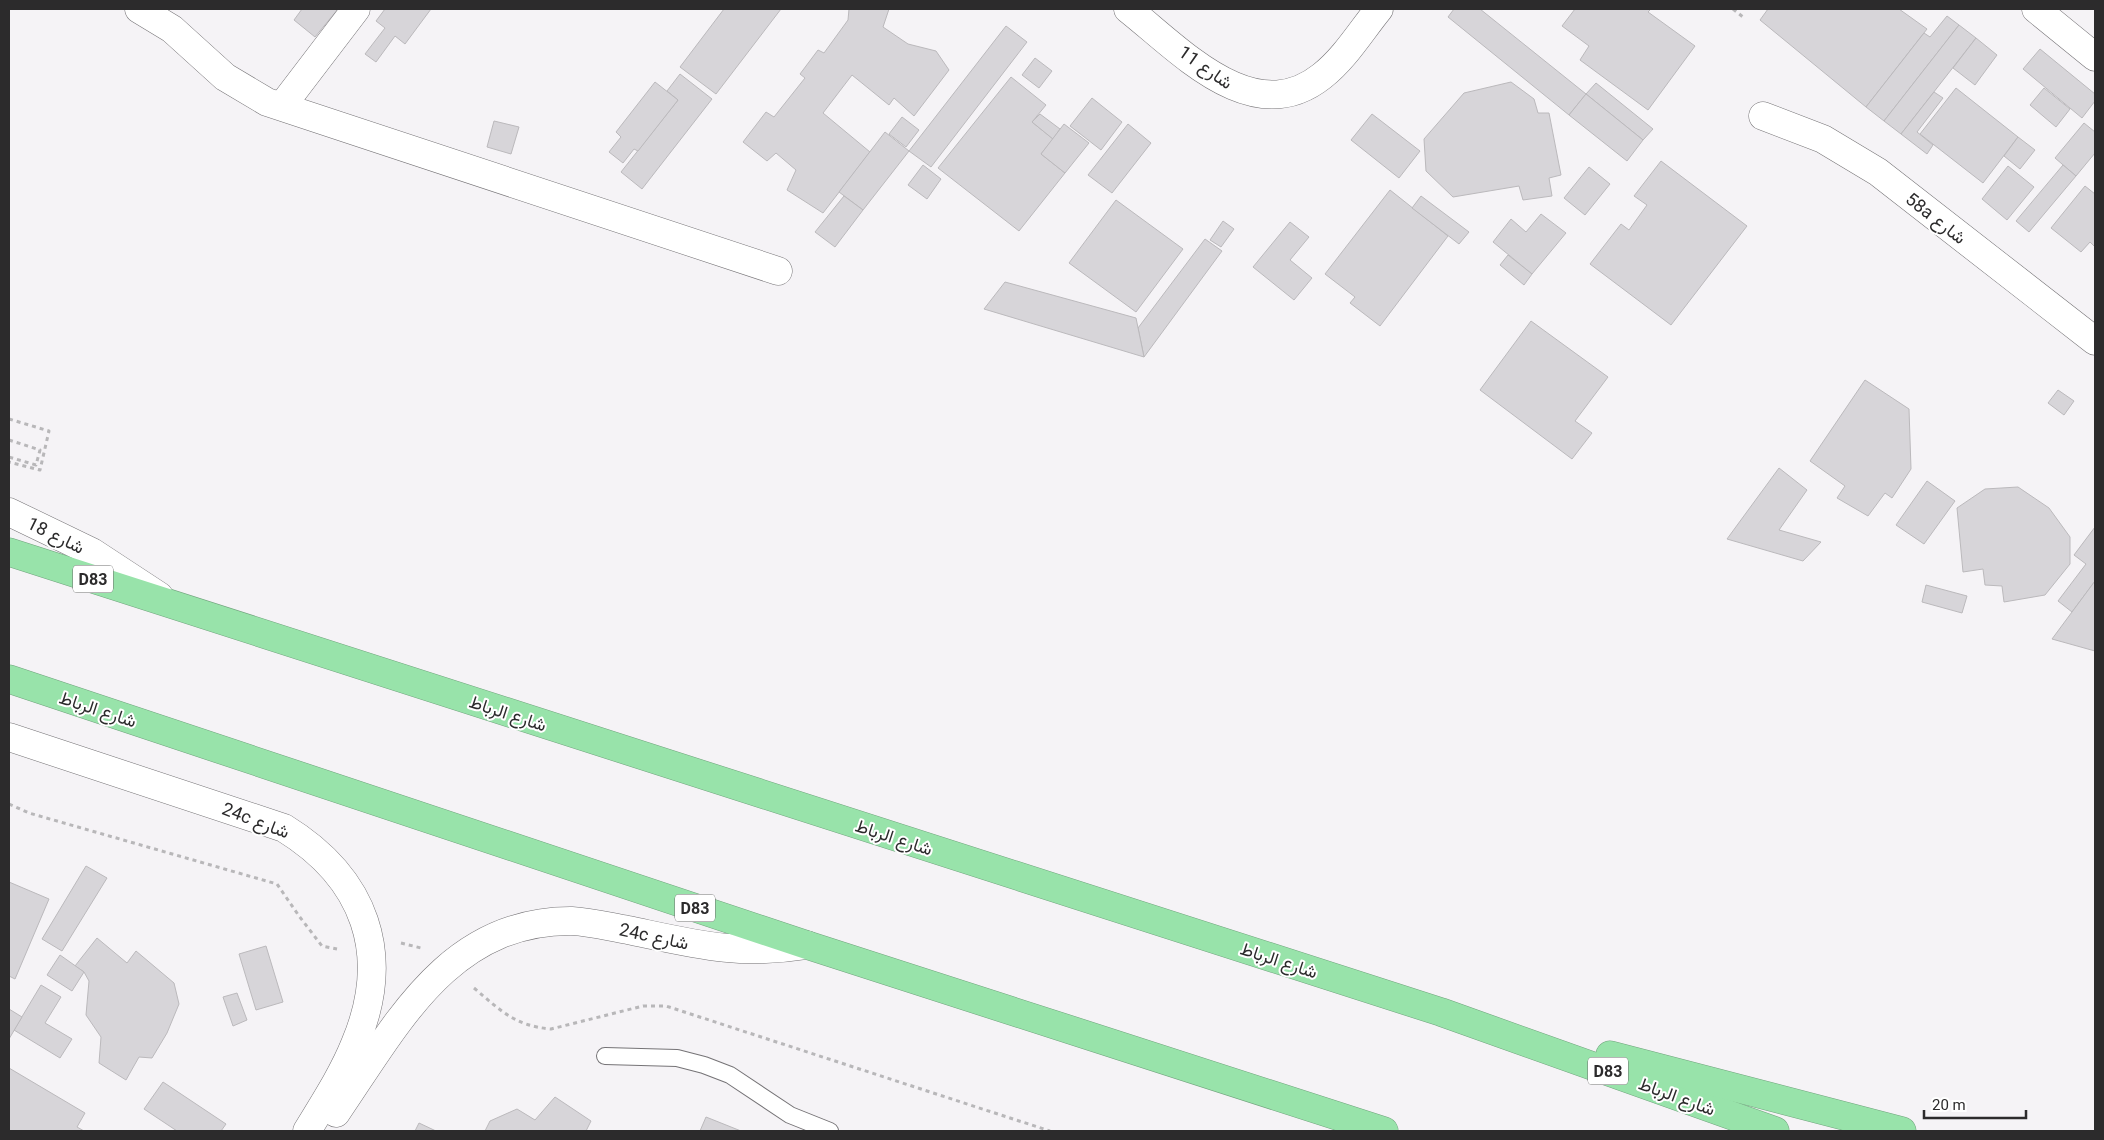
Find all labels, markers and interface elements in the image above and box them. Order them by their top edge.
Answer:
street label: شارع 11 [1174,41,1237,95]
street label: 58a شارع [1900,188,1970,250]
street label: شارع 18 [23,512,88,560]
road number: D83 [73,566,113,592]
street label: شارع الرباط [56,687,139,733]
street label: شارع الرباط [466,691,549,737]
street label: 24c شارع [219,798,293,844]
street label: شارع الرباط [852,815,935,861]
road number: D83 [675,894,715,921]
street label: 24c شارع [617,918,691,956]
street label: شارع الرباط [1237,938,1320,984]
road number: D83 [1588,1058,1628,1084]
street label: شارع الرباط [1635,1072,1718,1121]
scale bar [1924,1088,2026,1120]
text: 20 m [1932,1096,1966,1114]

